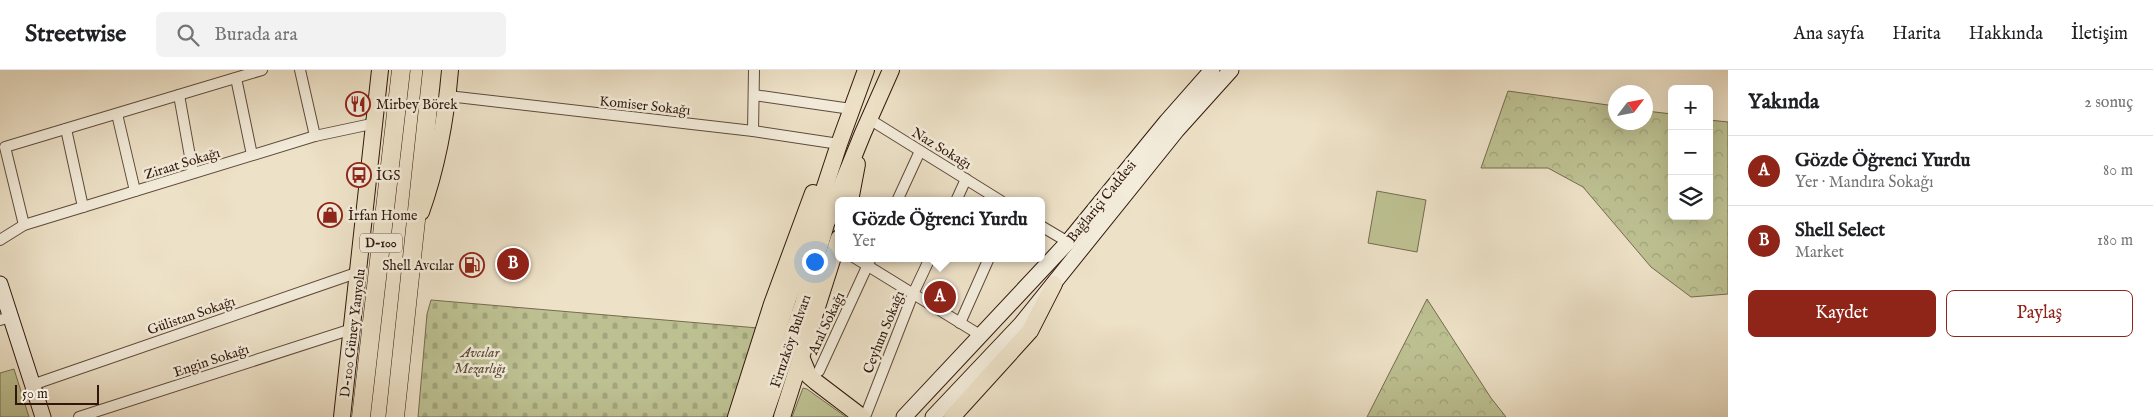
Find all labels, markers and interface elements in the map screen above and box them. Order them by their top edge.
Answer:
search box [156,12,506,57]
text: Streetwise [25,19,126,50]
icon: search [174,21,202,49]
text: Burada ara [214,23,298,47]
text: Ana sayfa [1794,23,1864,46]
text: Harita [1892,23,1941,46]
text: Hakkında [1969,23,2043,46]
text: İletişim [2071,23,2128,46]
north arrow [1608,85,1653,130]
map controls [1668,85,1713,220]
button: + [1668,85,1713,130]
text: Yakında [1748,89,1819,116]
restaurant icon: Mirbey Börek [345,91,371,117]
street label: Komiser Sokağı [599,92,691,120]
text: 2 sonuç [2084,93,2133,113]
place label: Mirbey Börek [376,96,458,114]
street label: Naz Sokağı [908,124,975,174]
button: − [1668,130,1713,175]
street label: Ziraat Sokağı [142,144,223,184]
text: Gözde Öğrenci Yurdu [1795,149,1970,173]
street label: Bağlariçi Caddesi [1063,157,1141,246]
text: A [1759,161,1769,181]
text: 80 m [2103,161,2133,181]
bus stop icon: İGS [346,162,372,188]
place label: İGS [376,167,400,185]
text: Yer · Mandıra Sokağı [1795,173,1933,193]
button: layers [1668,175,1713,220]
popup [835,197,1045,262]
shop icon: İrfan Home [317,202,343,228]
place label: İrfan Home [348,207,418,225]
text: Gözde Öğrenci Yurdu [852,208,1028,232]
text: Shell Select [1795,219,1885,243]
text: B [1759,231,1769,251]
text: 180 m [2097,231,2133,251]
text: Yer [852,232,876,252]
road number: D-100 [360,234,402,252]
text: Market [1795,243,1844,263]
pin: B [497,245,529,283]
your location [802,249,828,275]
fuel station icon: Shell Avcılar [459,252,485,278]
place label: Shell Avcılar [382,257,454,275]
street label: D-100 Güney Yanyolu [336,268,370,399]
pin: A [924,278,956,316]
street label: Ceyhun Sokağı [859,288,909,376]
street label: Aral Sokağı [804,289,849,359]
button: Kaydet [1748,290,1936,337]
button: Paylaş [1946,290,2133,337]
street label: Gülistan Sokağı [145,292,238,339]
street label: Firuzköy Bulvarı [767,292,815,390]
street label: Engin Sokağı [171,340,252,382]
park label: Avcılar Mezarlığı [454,344,506,379]
scale bar [15,382,99,405]
text: 50 m [22,385,48,403]

